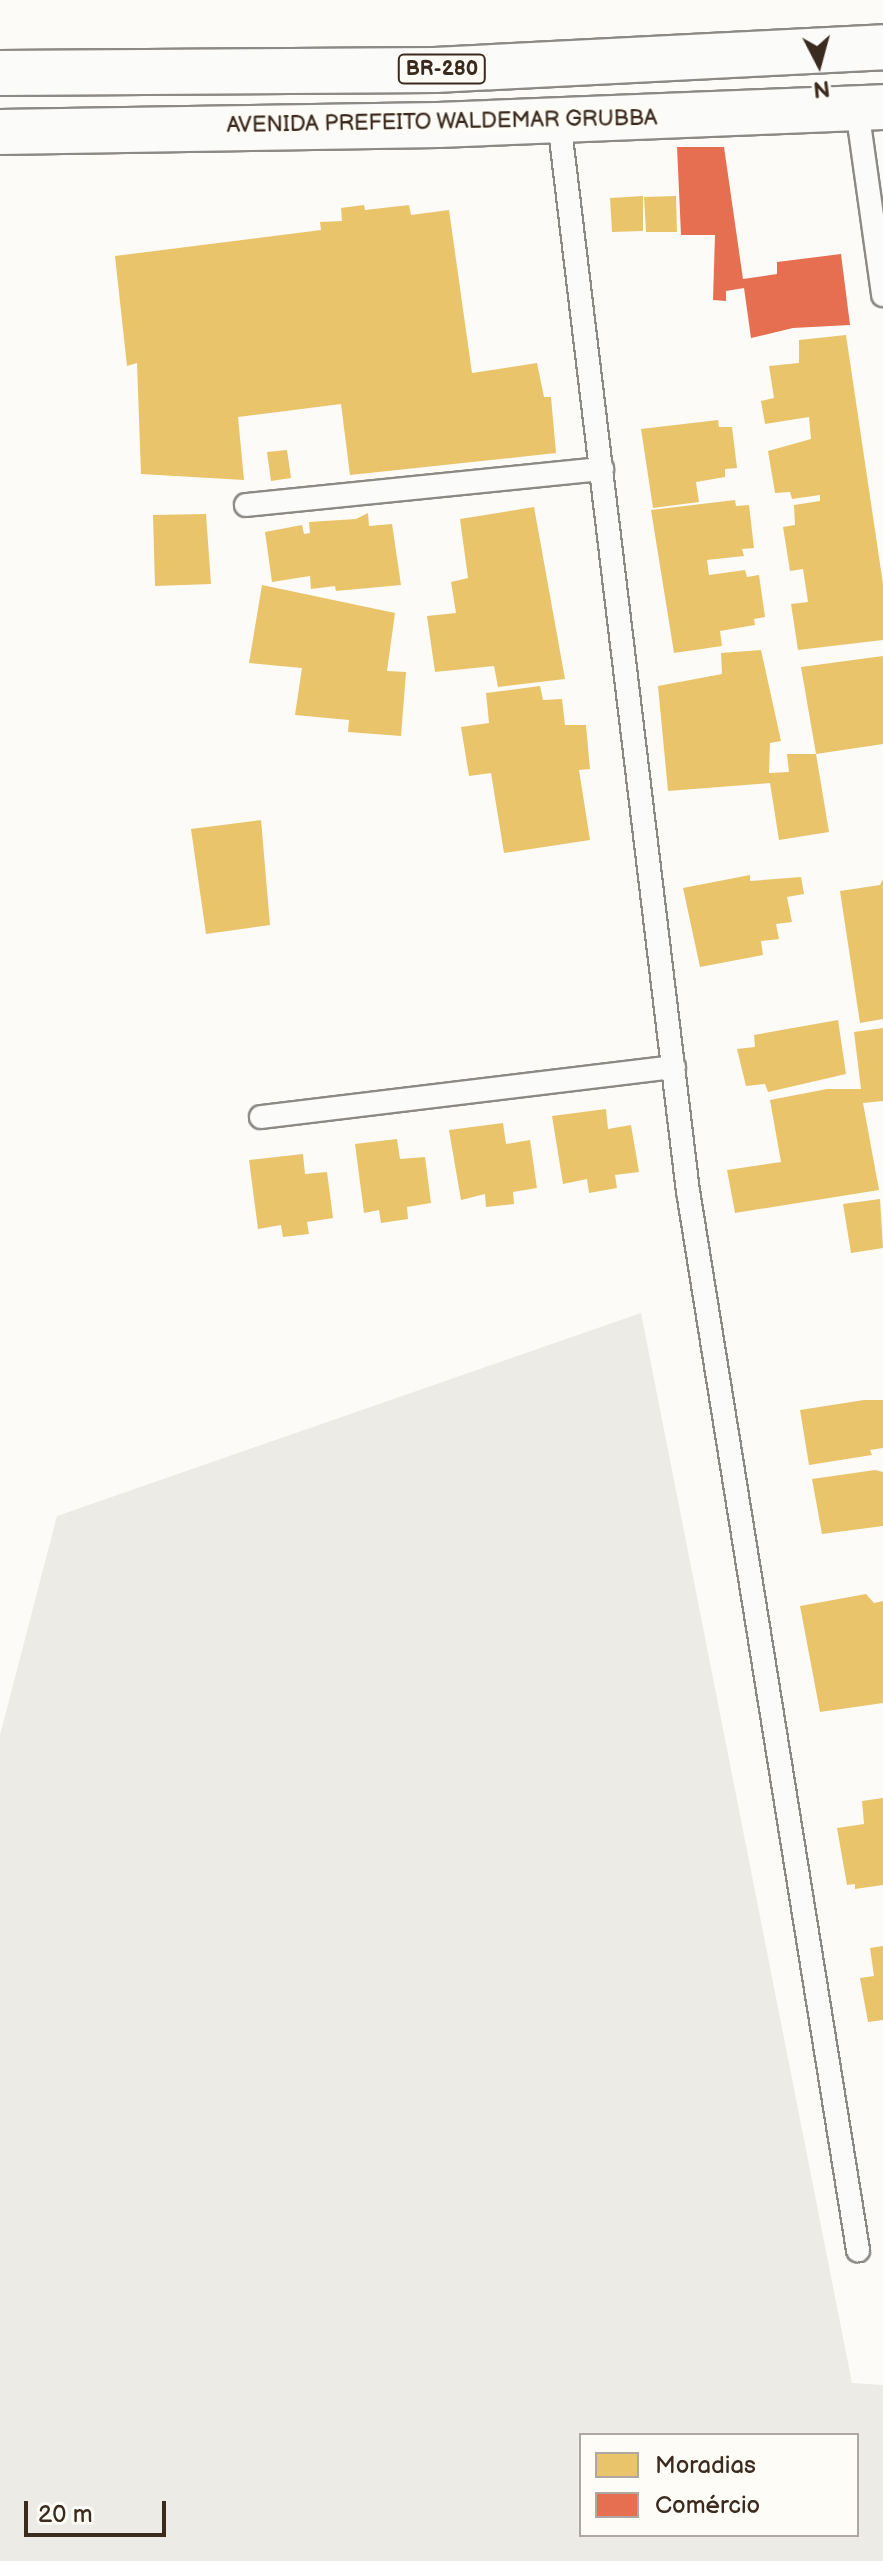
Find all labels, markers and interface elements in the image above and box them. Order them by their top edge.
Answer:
north arrow [779,24,859,104]
road number: BR-280 [396,53,488,85]
text: N [812,74,831,103]
street label: AVENIDA PREFEITO WALDEMAR GRUBBA [226,105,658,139]
legend [579,2433,859,2537]
text: Moradias [655,2451,756,2480]
scale bar [28,2485,170,2535]
text: Comércio [655,2491,760,2520]
text: 20 m [38,2500,93,2529]

